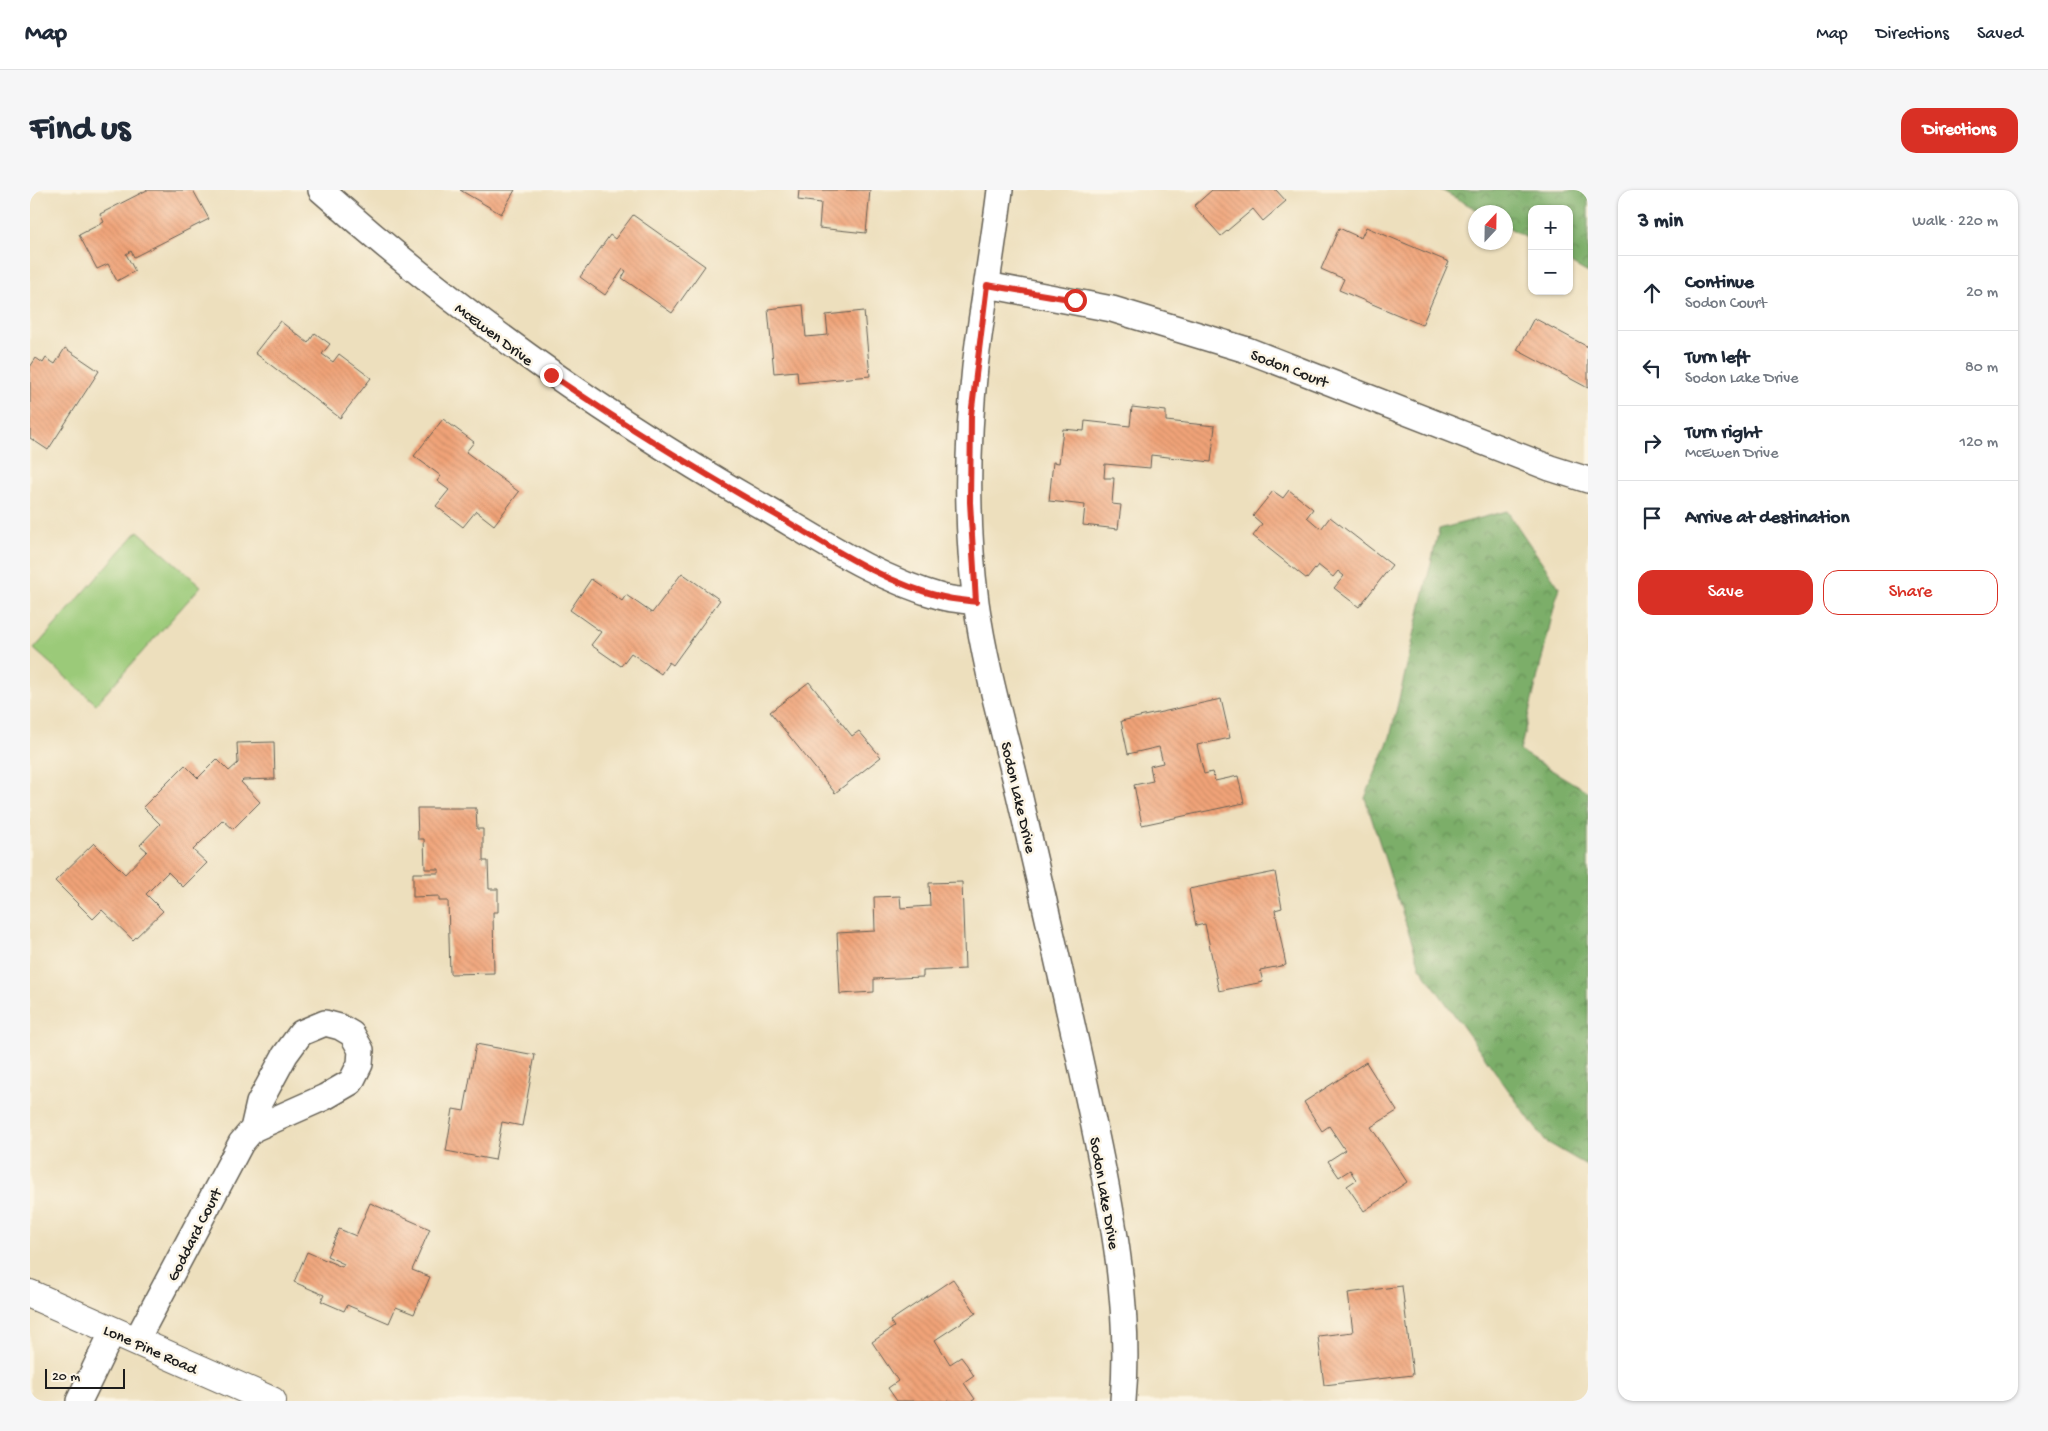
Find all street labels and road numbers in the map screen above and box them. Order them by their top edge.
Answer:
street label: McEwen Drive [450,300,537,372]
street label: Sodon Court [1247,347,1332,394]
street label: Sodon Lake Drive [995,740,1039,856]
street label: Sodon Lake Drive [1083,1136,1122,1252]
street label: Goddard Court [165,1185,228,1285]
street label: Lone Pine Road [100,1322,201,1381]

